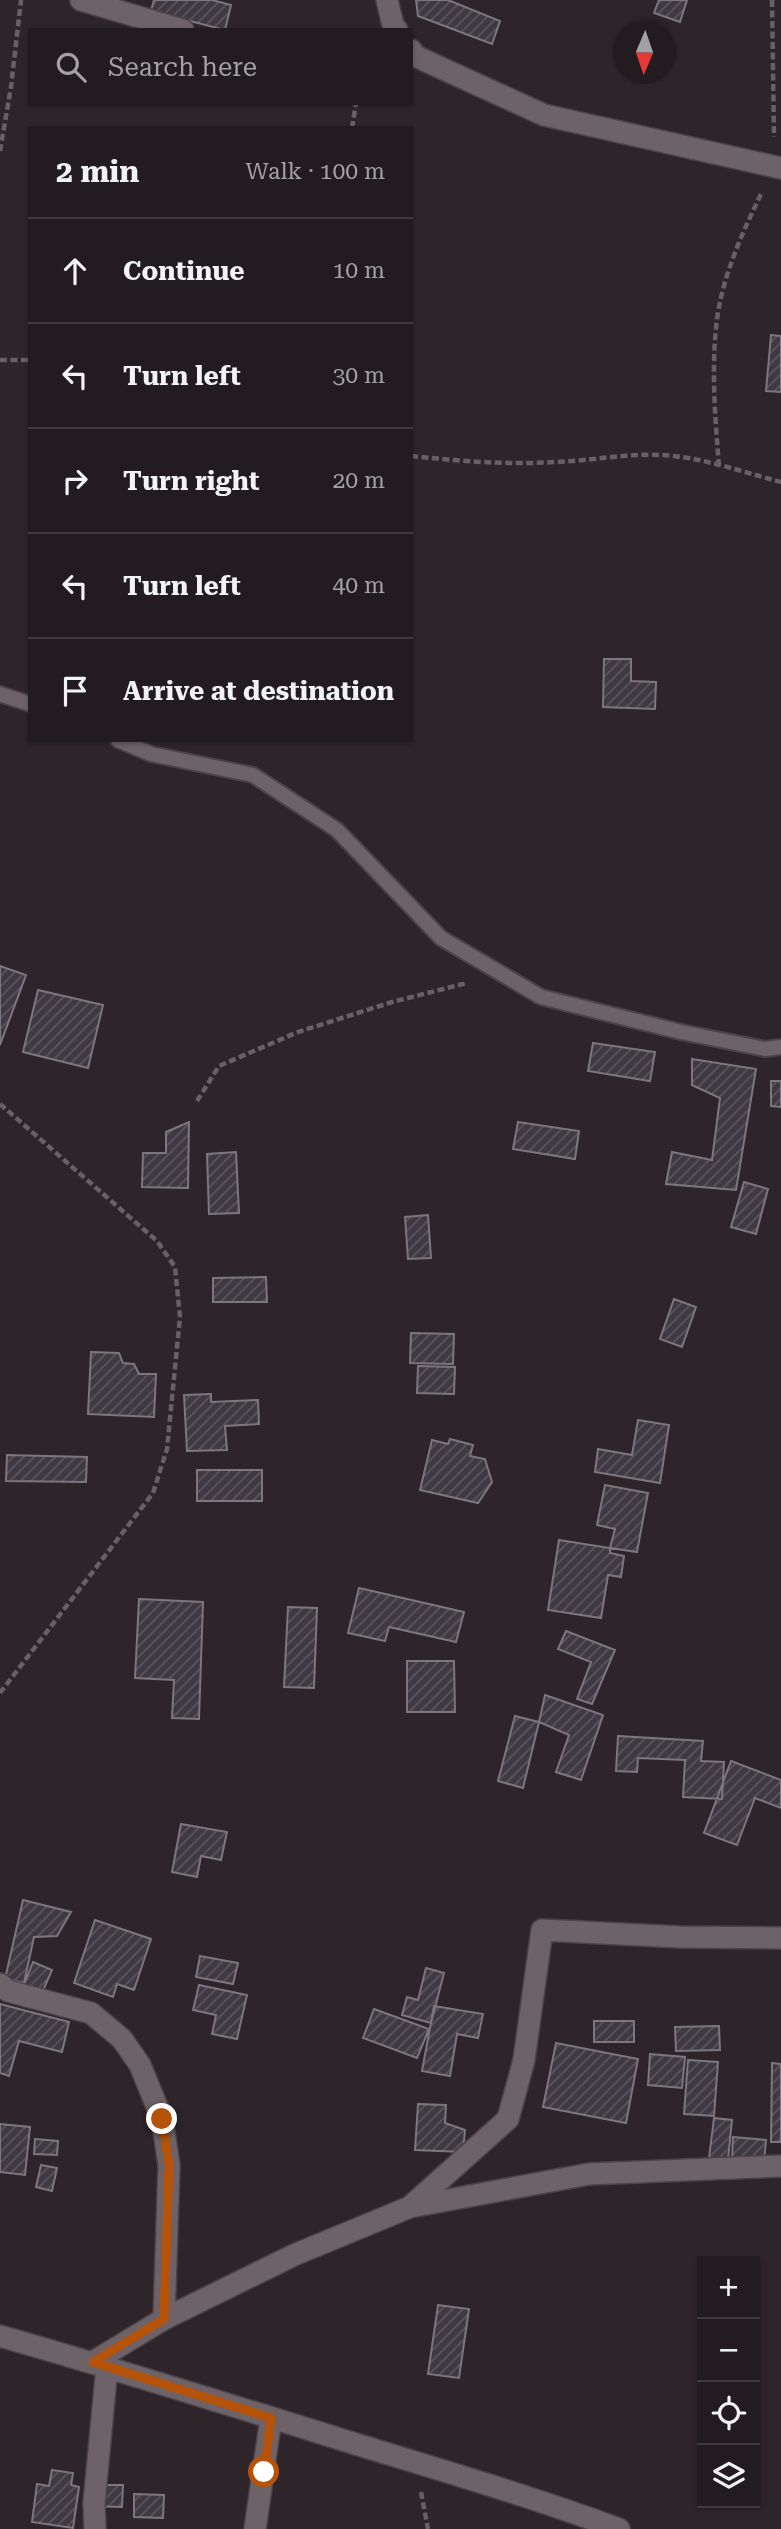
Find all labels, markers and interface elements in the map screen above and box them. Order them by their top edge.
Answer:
north arrow [613,21,676,84]
search box [28,28,413,105]
icon: search [52,48,90,86]
text: Search here [108,52,257,82]
text: 2 min [56,154,139,189]
text: Walk · 100 m [246,158,385,185]
icon: ahead [56,252,94,290]
text: Continue [123,256,245,286]
text: 10 m [332,257,385,284]
icon: left [56,357,94,395]
text: Turn left [123,361,241,391]
text: 30 m [332,362,385,389]
icon: right [56,462,94,500]
text: Turn right [123,466,259,496]
text: 20 m [332,467,385,494]
icon: left [56,567,94,605]
text: Turn left [123,571,241,601]
text: 40 m [332,572,385,599]
icon: arrive [56,672,94,710]
text: Arrive at destination [123,676,394,706]
route end [146,2103,177,2134]
map controls [697,2256,760,2508]
button: + [697,2256,760,2319]
button: − [697,2319,760,2382]
button: locate [697,2382,760,2445]
button: layers [697,2445,760,2508]
route start [248,2456,279,2487]

